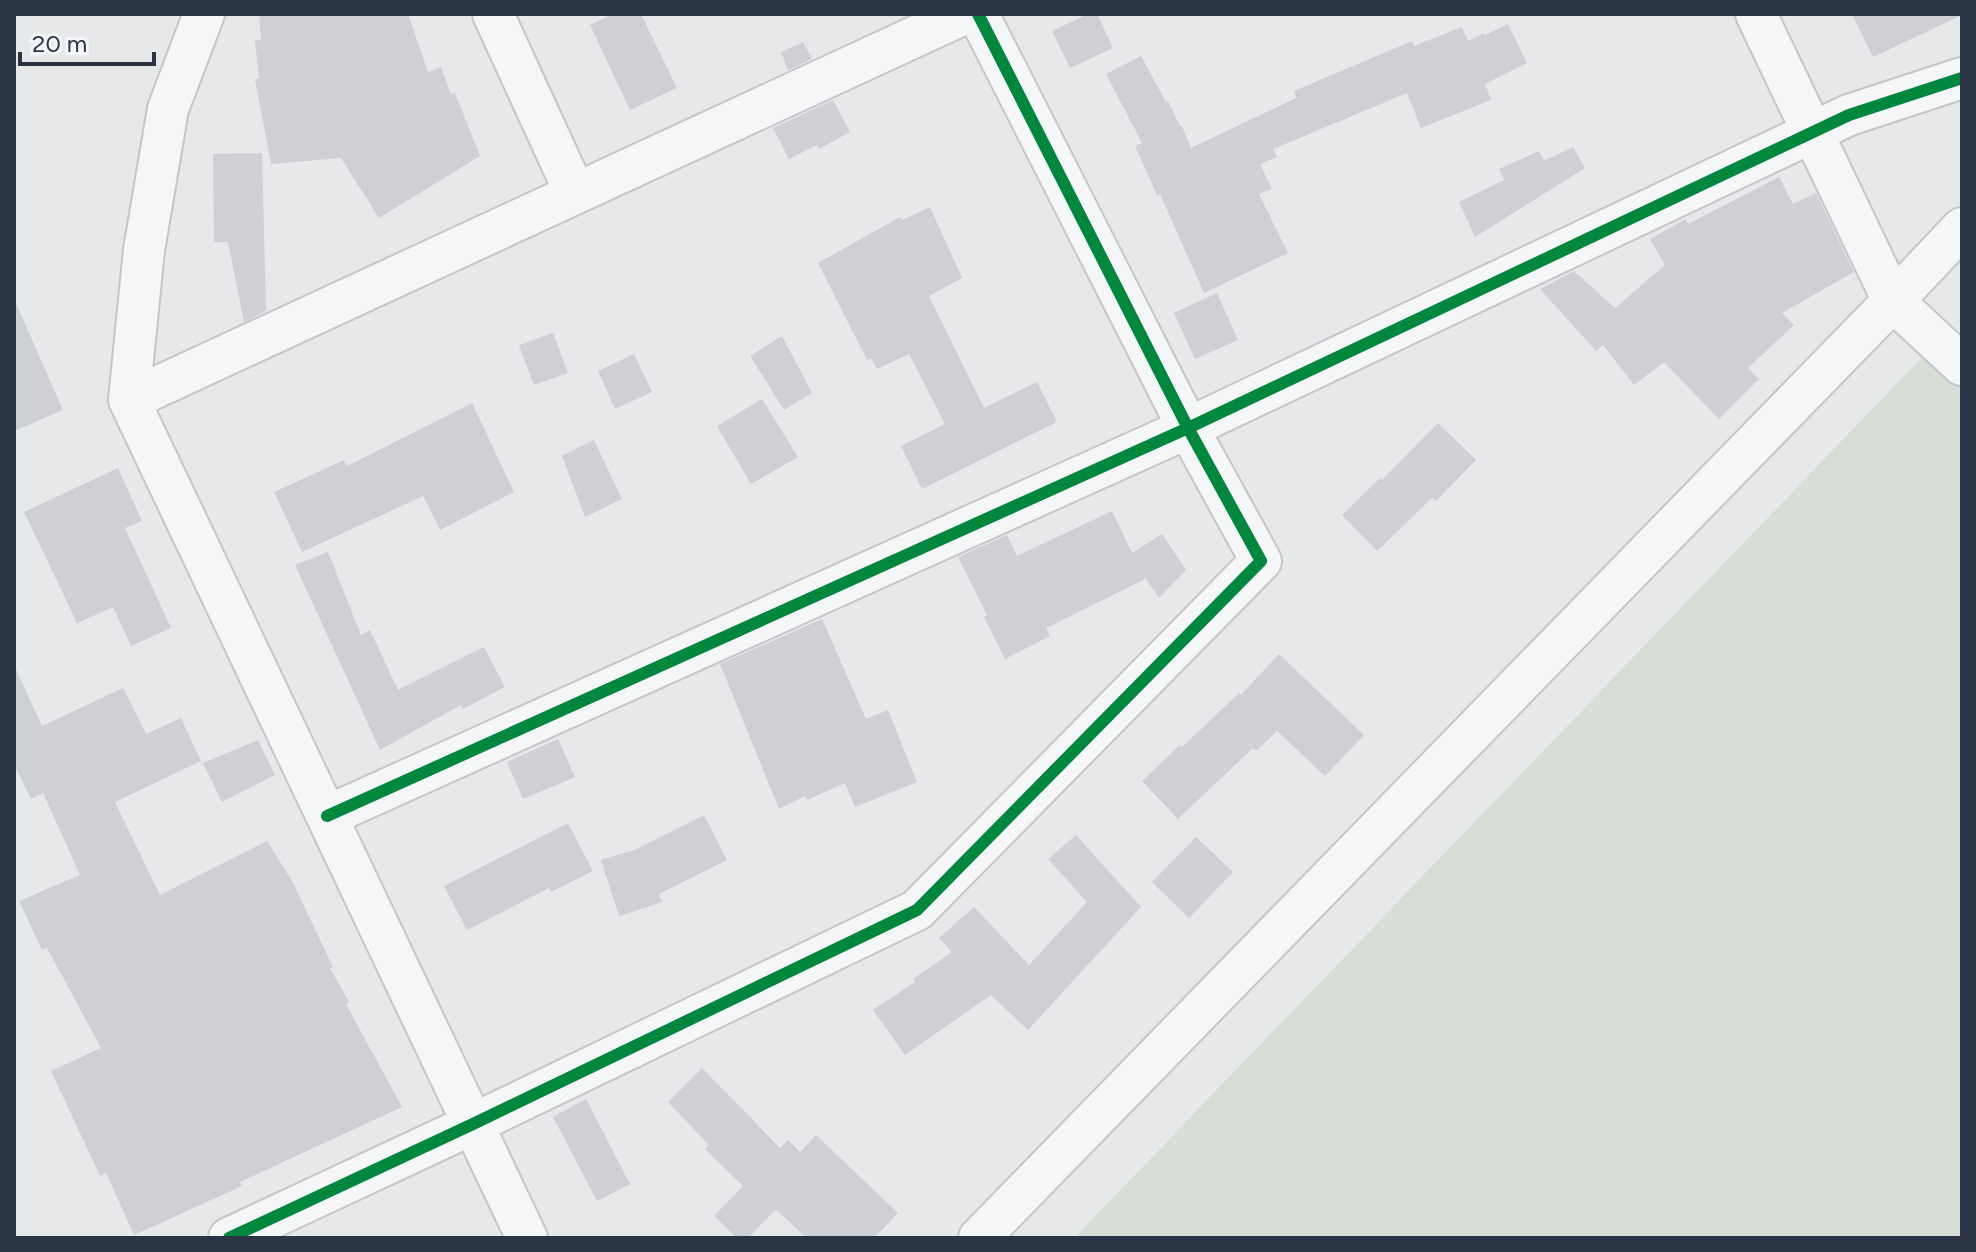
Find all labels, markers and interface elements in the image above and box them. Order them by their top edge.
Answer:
scale bar [20,16,154,66]
text: 20 m [32,29,87,58]

